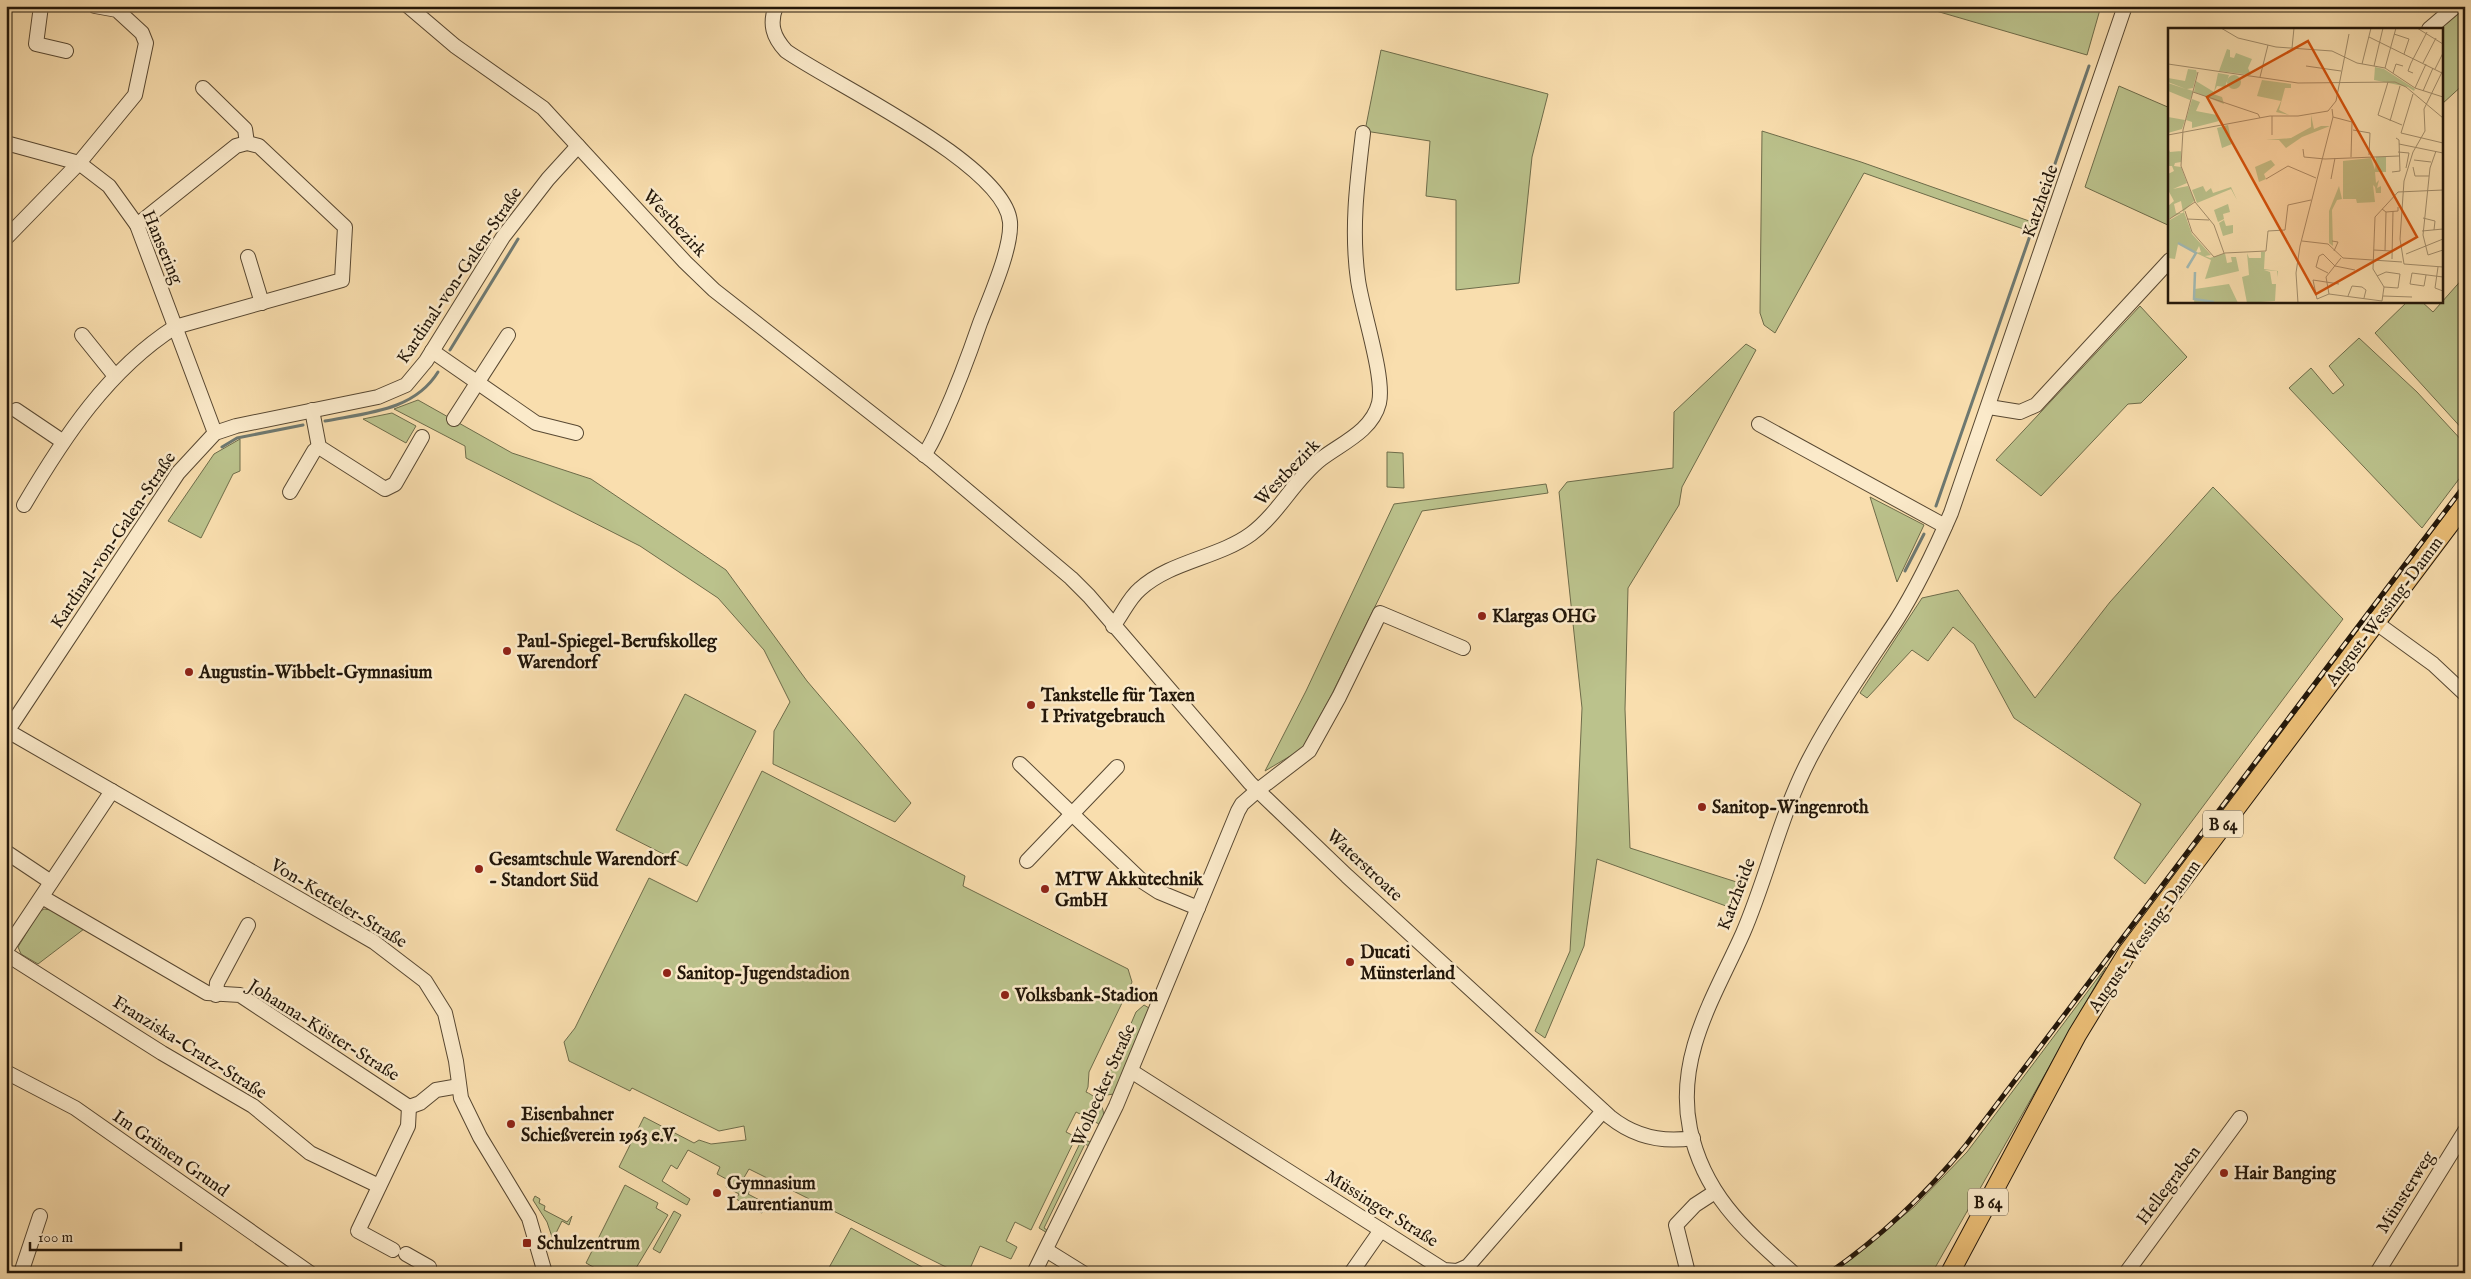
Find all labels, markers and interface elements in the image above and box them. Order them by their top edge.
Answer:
inset map [2168,28,2444,302]
street label: Katzheide [2018,162,2065,241]
street label: Kardinal-von-Galen-Straße [392,183,528,369]
street label: Westbezirk [637,185,711,263]
street label: Hansering [136,207,188,288]
street label: Westbezirk [1251,434,1326,511]
street label: Kardinal-von-Galen-Straße [46,448,182,634]
street label: August-Wessing-Damm [2321,533,2449,692]
place label: Klargas OHG [1492,606,1597,629]
marker: Klargas OHG [1476,610,1488,622]
place label: Paul-Spiegel-Berufskolleg Warendorf [516,631,718,675]
marker: Paul-Spiegel-Berufskolleg Warendorf [501,645,513,657]
place label: Augustin-Wibbelt-Gymnasium [198,662,433,685]
marker: Augustin-Wibbelt-Gymnasium [183,666,195,678]
place label: Tankstelle für Taxen I Privatgebrauch [1040,685,1195,729]
marker: Tankstelle für Taxen I Privatgebrauch [1025,699,1037,711]
place label: Sanitop-Wingenroth [1712,797,1869,820]
marker: Sanitop-Wingenroth [1696,801,1708,813]
road number: B 64 [2203,811,2243,838]
street label: Waterstroate [1321,825,1407,907]
place label: Gesamtschule Warendorf - Standort Süd [489,849,680,893]
street label: Von-Ketteler-Straße [265,854,411,954]
street label: Katzheide [1713,855,1762,934]
street label: August-Wessing-Damm [2083,856,2207,1018]
marker: Gesamtschule Warendorf - Standort Süd [473,863,485,875]
place label: MTW Akkutechnik GmbH [1055,869,1204,913]
marker: MTW Akkutechnik GmbH [1039,883,1051,895]
place label: Ducati Münsterland [1360,942,1455,986]
marker: Ducati Münsterland [1344,956,1356,968]
place label: Sanitop-Jugendstadion [677,963,850,986]
marker: Sanitop-Jugendstadion [661,967,673,979]
street label: Johanna-Küster-Straße [241,974,403,1087]
place label: Volksbank-Stadion [1014,985,1158,1008]
marker: Volksbank-Stadion [999,989,1011,1001]
street label: Franziska-Cratz-Straße [108,991,271,1105]
street label: Wolbecker Straße [1067,1021,1142,1151]
place label: Eisenbahner Schießverein 1963 e.V. [521,1104,678,1148]
street label: Im Grünen Grund [108,1106,233,1203]
marker: Eisenbahner Schießverein 1963 e.V. [505,1118,517,1130]
street label: Hellegraben [2132,1141,2207,1230]
street label: Münsterweg [2372,1147,2441,1238]
place label: Hair Banging [2234,1163,2337,1186]
street label: Müssinger Straße [1320,1165,1442,1253]
marker: Hair Banging [2218,1167,2230,1179]
place label: Gymnasium Laurentianum [727,1173,833,1217]
marker: Gymnasium Laurentianum [711,1187,723,1199]
road number: B 64 [1968,1188,2008,1216]
scale bar [30,1219,181,1251]
text: 100 m [38,1228,74,1247]
place label: Schulzentrum [537,1233,640,1256]
marker: Schulzentrum [521,1237,533,1249]

